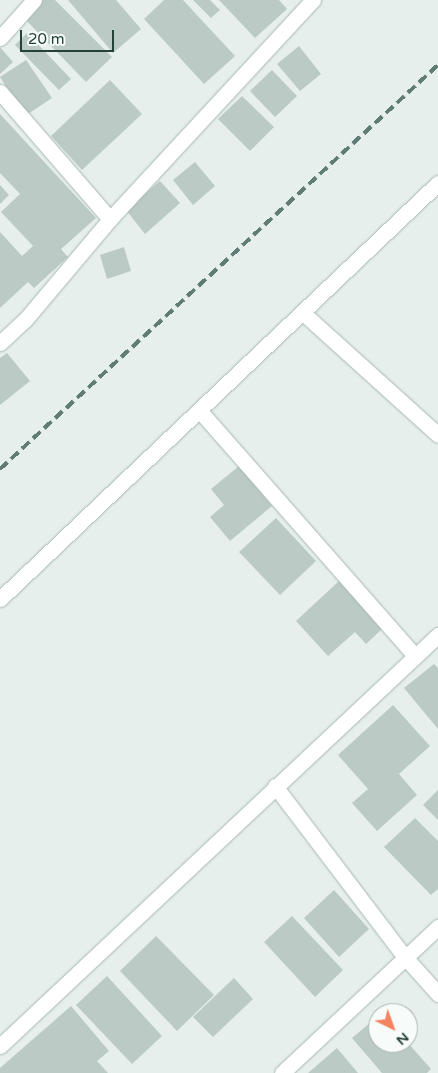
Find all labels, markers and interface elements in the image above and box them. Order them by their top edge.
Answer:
scale bar [22,20,116,52]
text: 20 m [28,30,65,48]
north arrow [368,1003,418,1053]
text: N [393,1029,413,1049]

